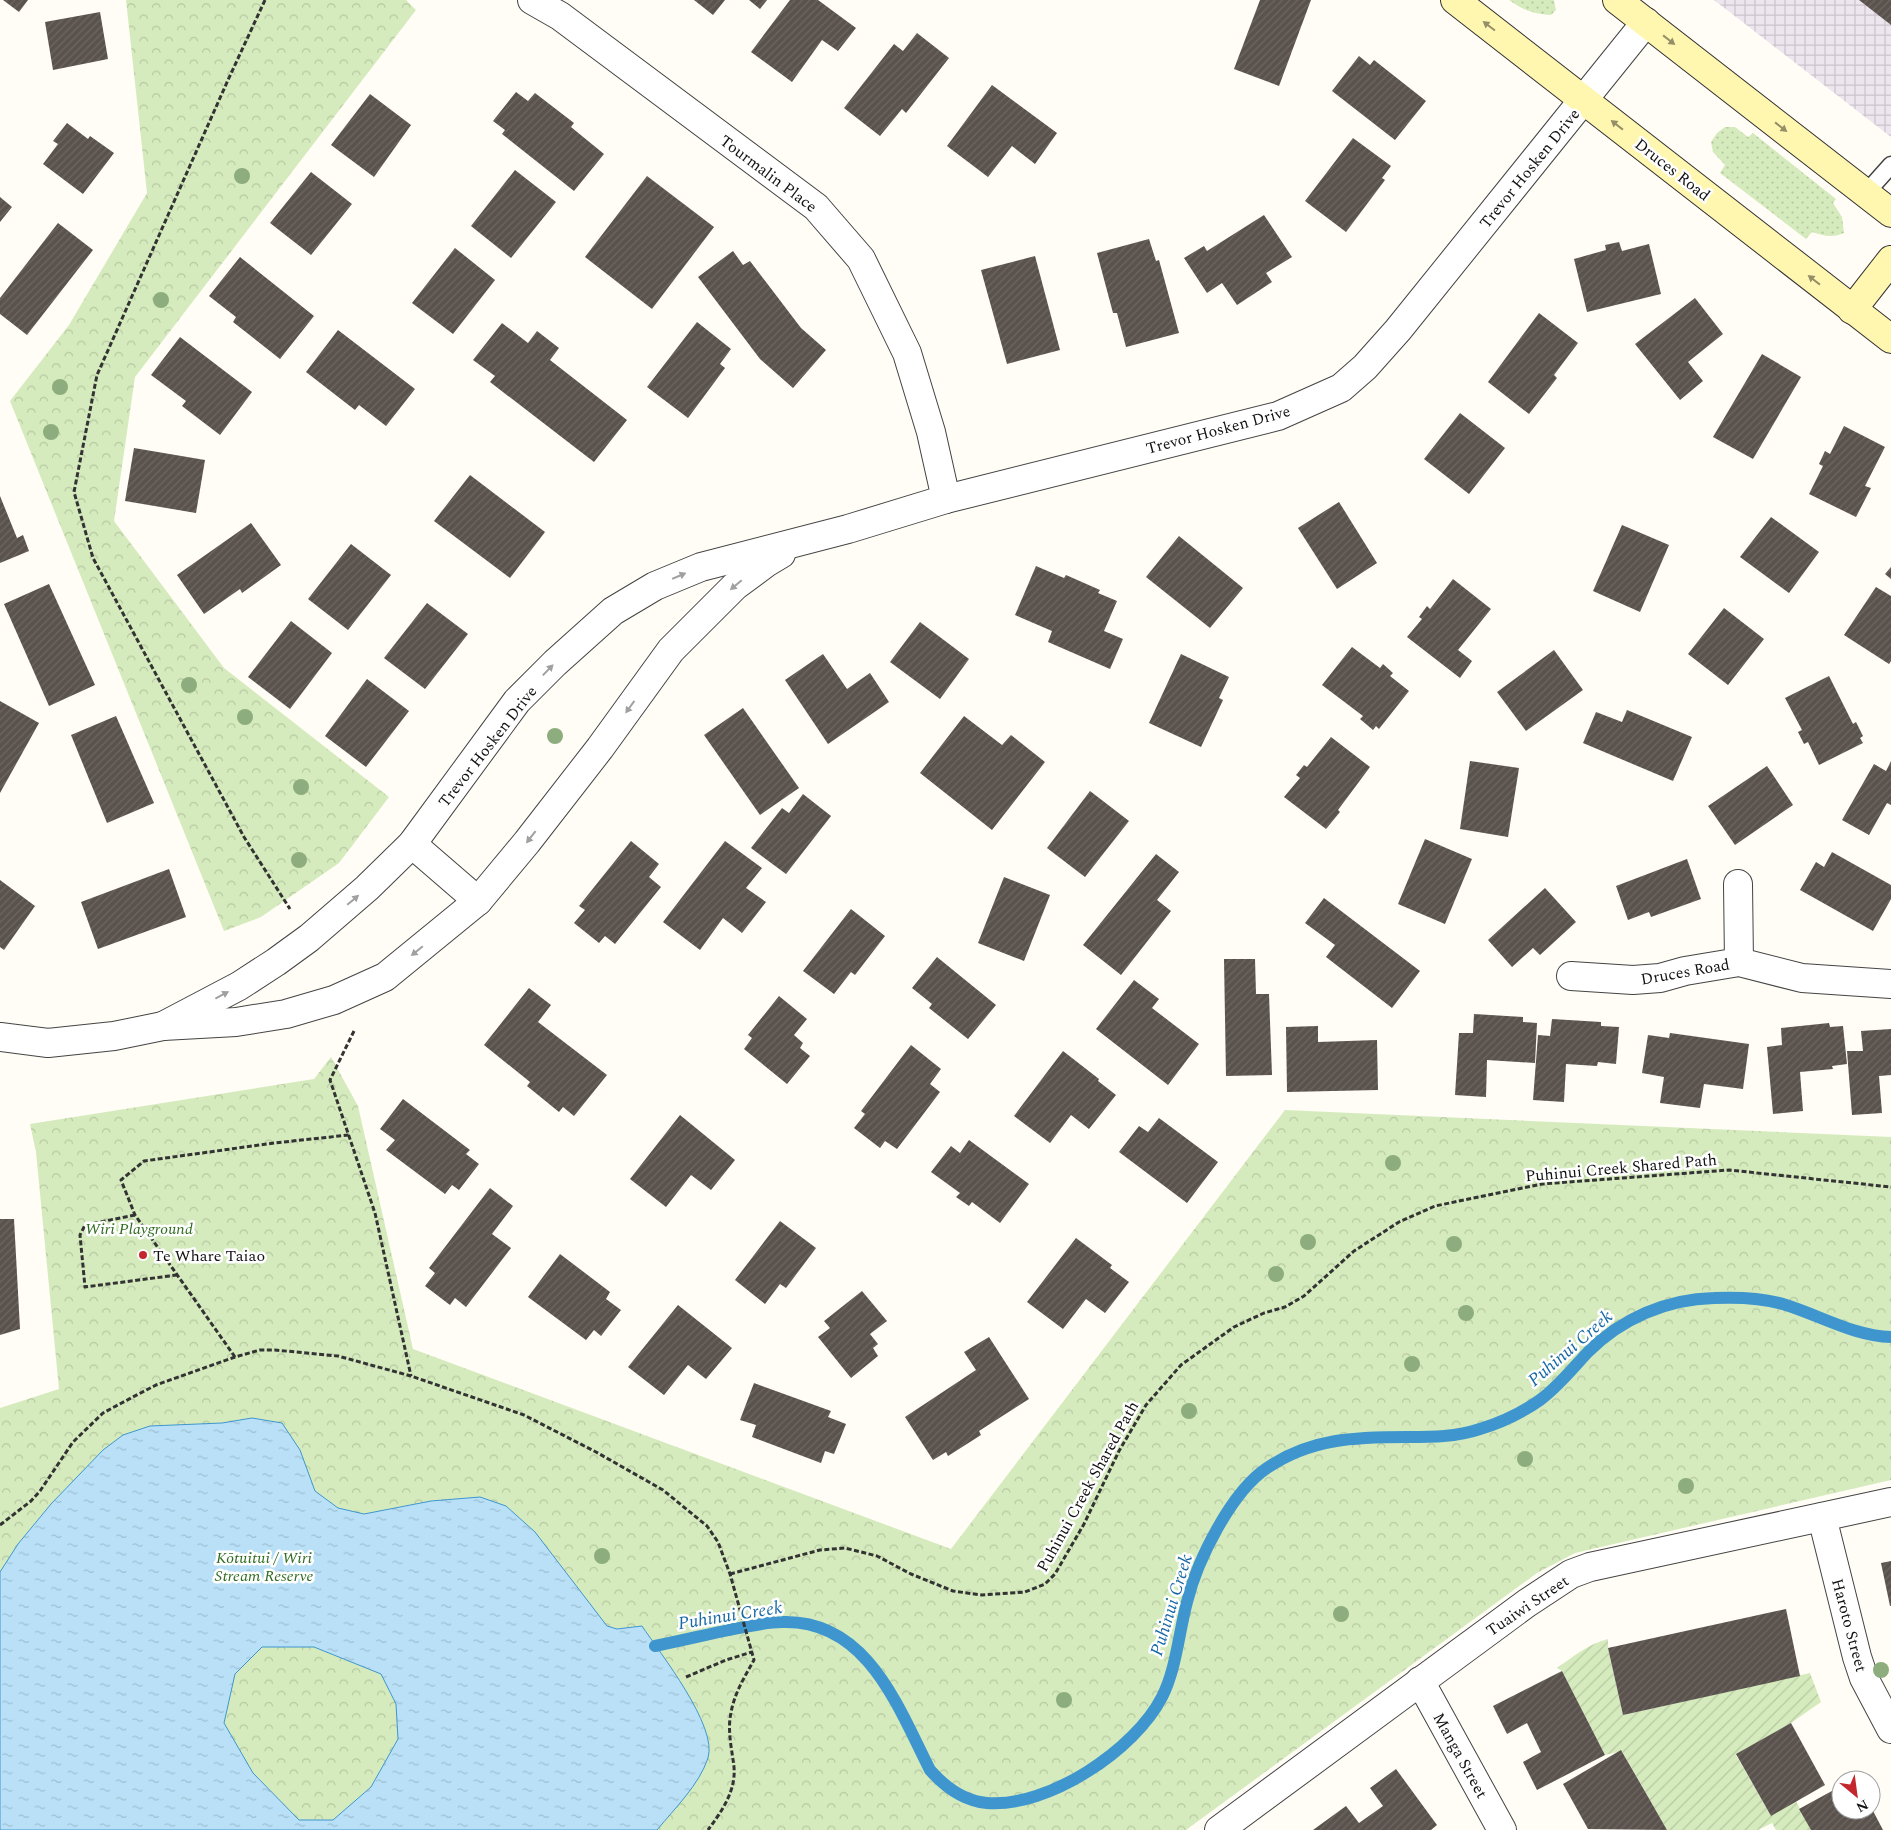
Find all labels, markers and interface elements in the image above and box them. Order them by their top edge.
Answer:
one-way arrow [1482,21,1496,31]
one-way arrow [1663,35,1676,46]
street label: Trevor Hosken Drive [1474,103,1586,234]
one-way arrow [1611,120,1624,131]
one-way arrow [1774,122,1788,132]
street label: Tourmalin Place [715,129,822,218]
street label: Druces Road [1629,133,1715,207]
one-way arrow [1808,275,1821,286]
street label: Trevor Hosken Drive [1143,399,1293,461]
one-way arrow [672,572,686,580]
one-way arrow [730,580,743,591]
one-way arrow [542,664,554,676]
street label: Trevor Hosken Drive [433,681,543,812]
one-way arrow [624,700,635,713]
one-way arrow [526,830,537,843]
one-way arrow [346,894,359,905]
one-way arrow [411,946,424,957]
street label: Druces Road [1639,952,1732,992]
one-way arrow [215,991,229,999]
street label: Puhinui Creek Shared Path [1524,1148,1718,1188]
park label: Wiri Playground [85,1217,193,1241]
place label: Te Whare Taiao [153,1244,265,1268]
marker: Te Whare Taiao [137,1249,149,1261]
water label: Puhinui Creek [1522,1303,1619,1393]
street label: Puhinui Creek Shared Path [1031,1397,1145,1576]
park label: Kōtuitui / Wiri Stream Reserve [215,1546,313,1588]
water label: Puhinui Creek [1143,1550,1200,1659]
street label: Tuaiwi Street [1481,1569,1574,1642]
street label: Haroto Street [1825,1576,1873,1675]
water label: Puhinui Creek [676,1594,785,1637]
street label: Manga Street [1427,1708,1494,1803]
north arrow [1831,1770,1881,1820]
text: N [1852,1794,1872,1818]

